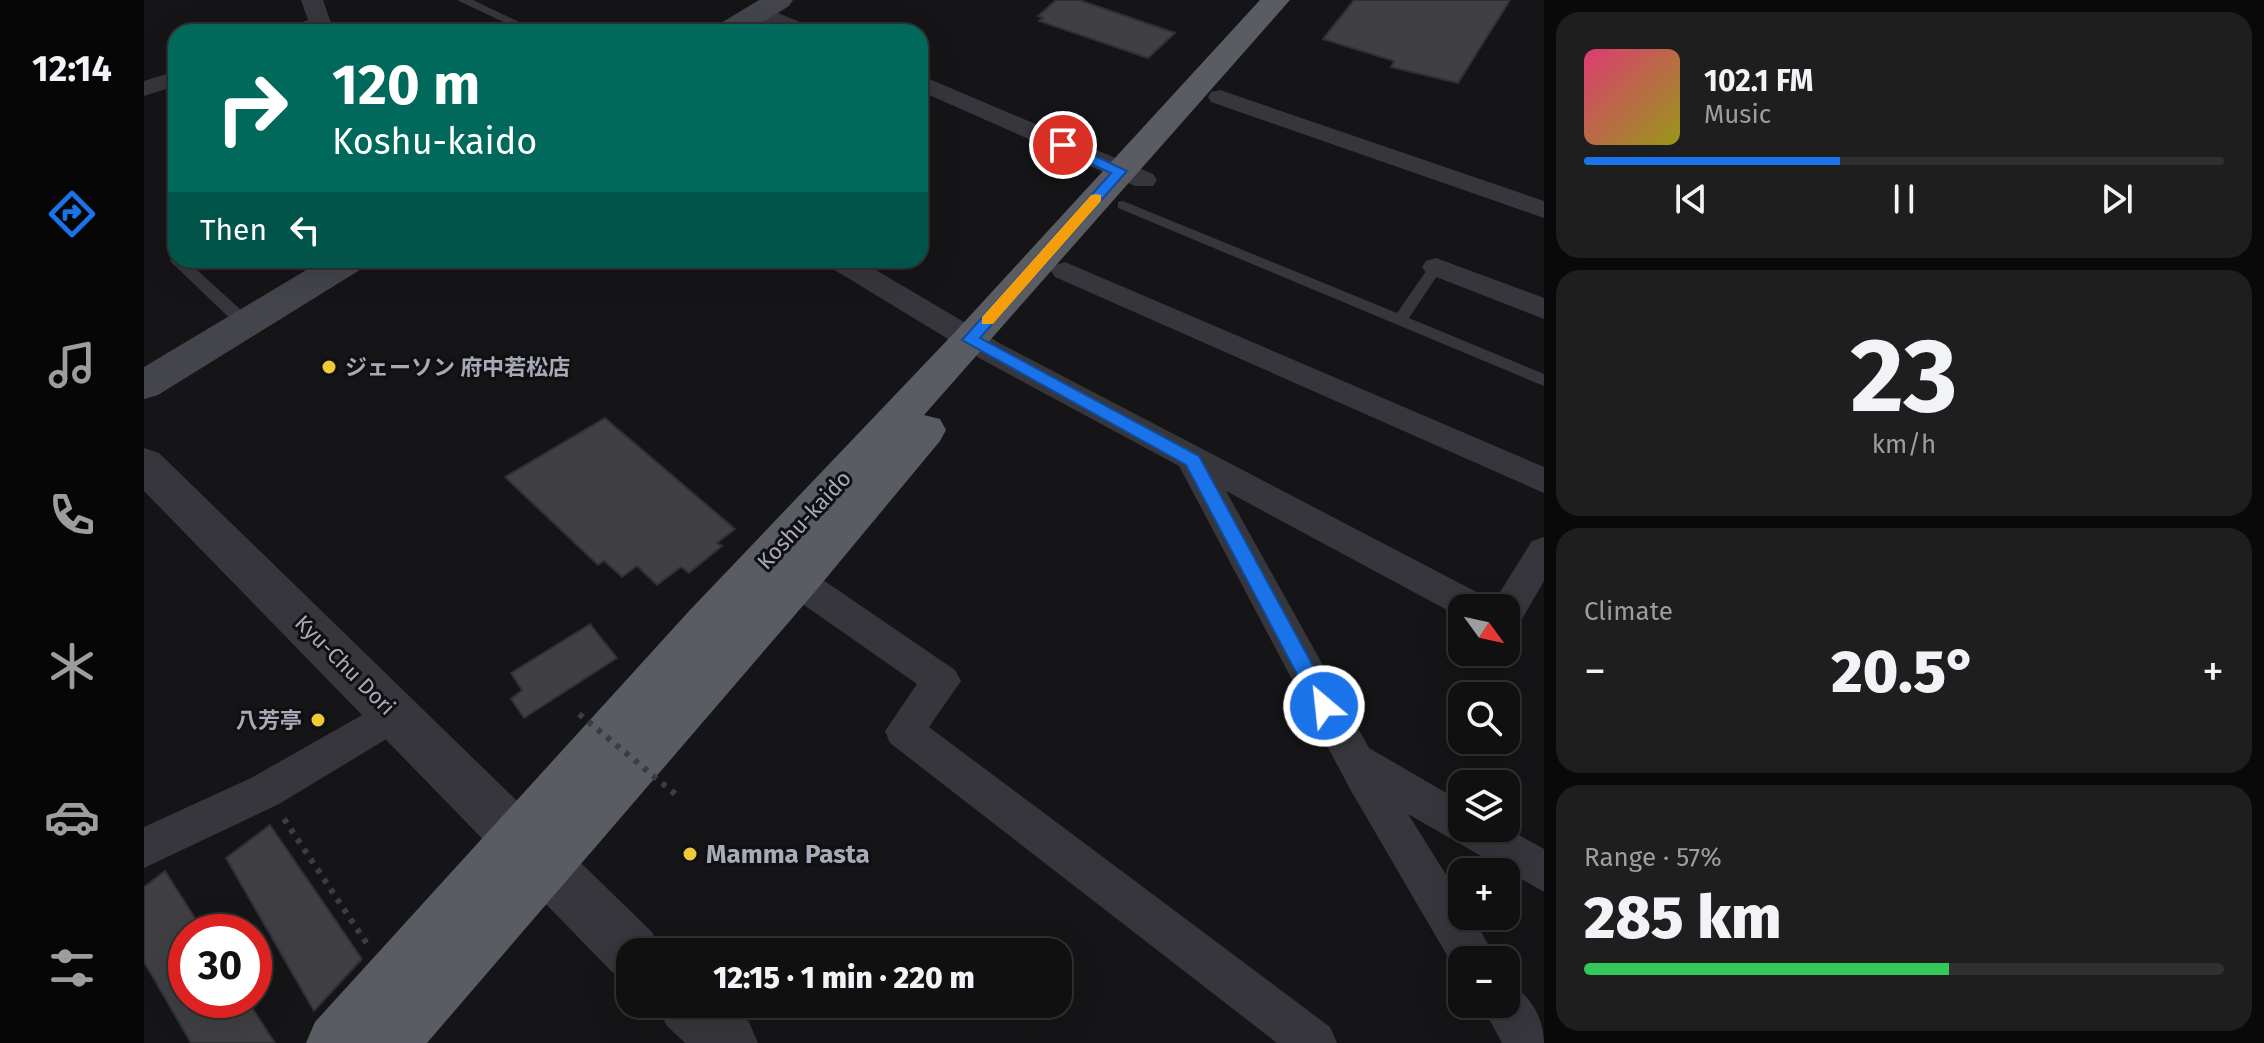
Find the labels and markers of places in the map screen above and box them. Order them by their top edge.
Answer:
pin [1029,111,1097,179]
place label: ジェーソン 府中若松店 [345,354,570,381]
marker: ジェーソン 府中若松店 [320,358,338,376]
place label: 八芳亭 [236,707,302,734]
marker: 八芳亭 [309,711,327,729]
place label: Mamma Pasta [706,839,870,870]
marker: Mamma Pasta [681,845,699,863]

